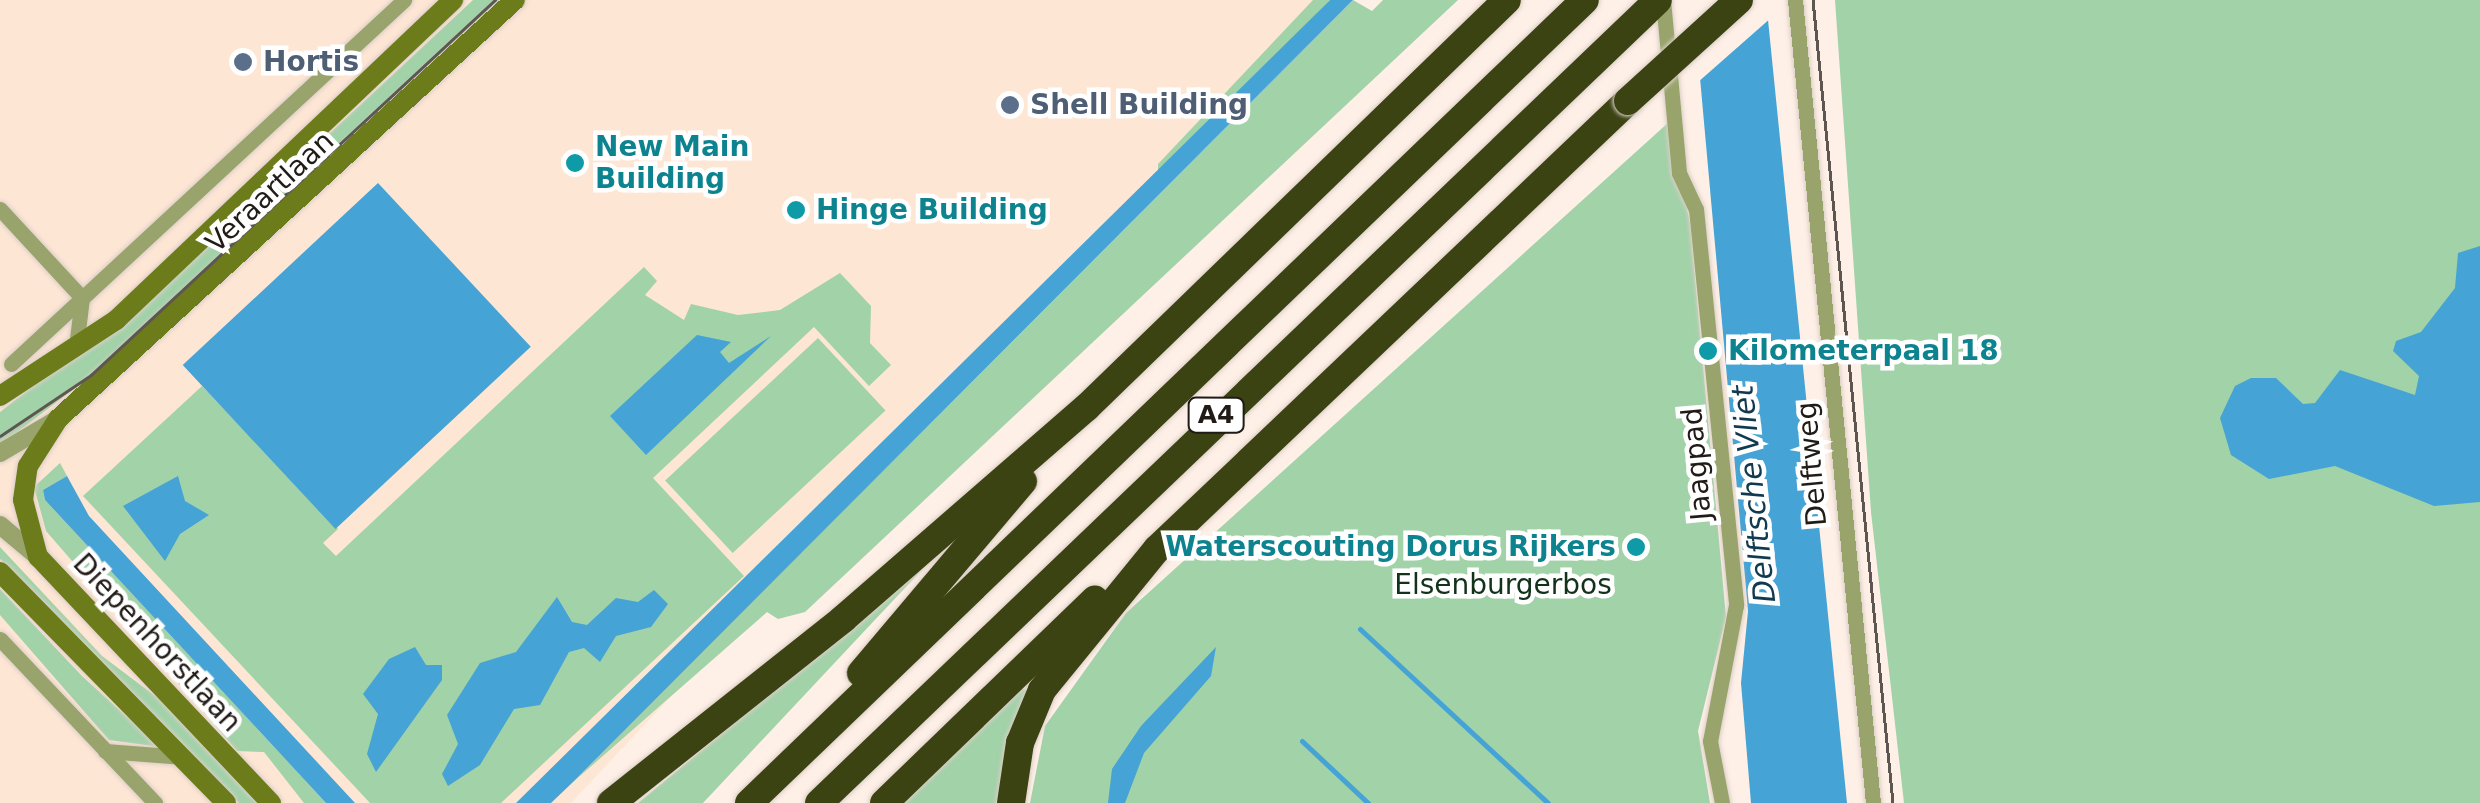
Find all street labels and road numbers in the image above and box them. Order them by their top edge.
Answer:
street label: Veraartlaan [199,124,341,260]
road number: A4 [1186,395,1246,435]
street label: Delftweg [1790,400,1834,528]
street label: Jaagpad [1675,406,1719,522]
street label: Diepenhorstlaan [66,547,248,739]

